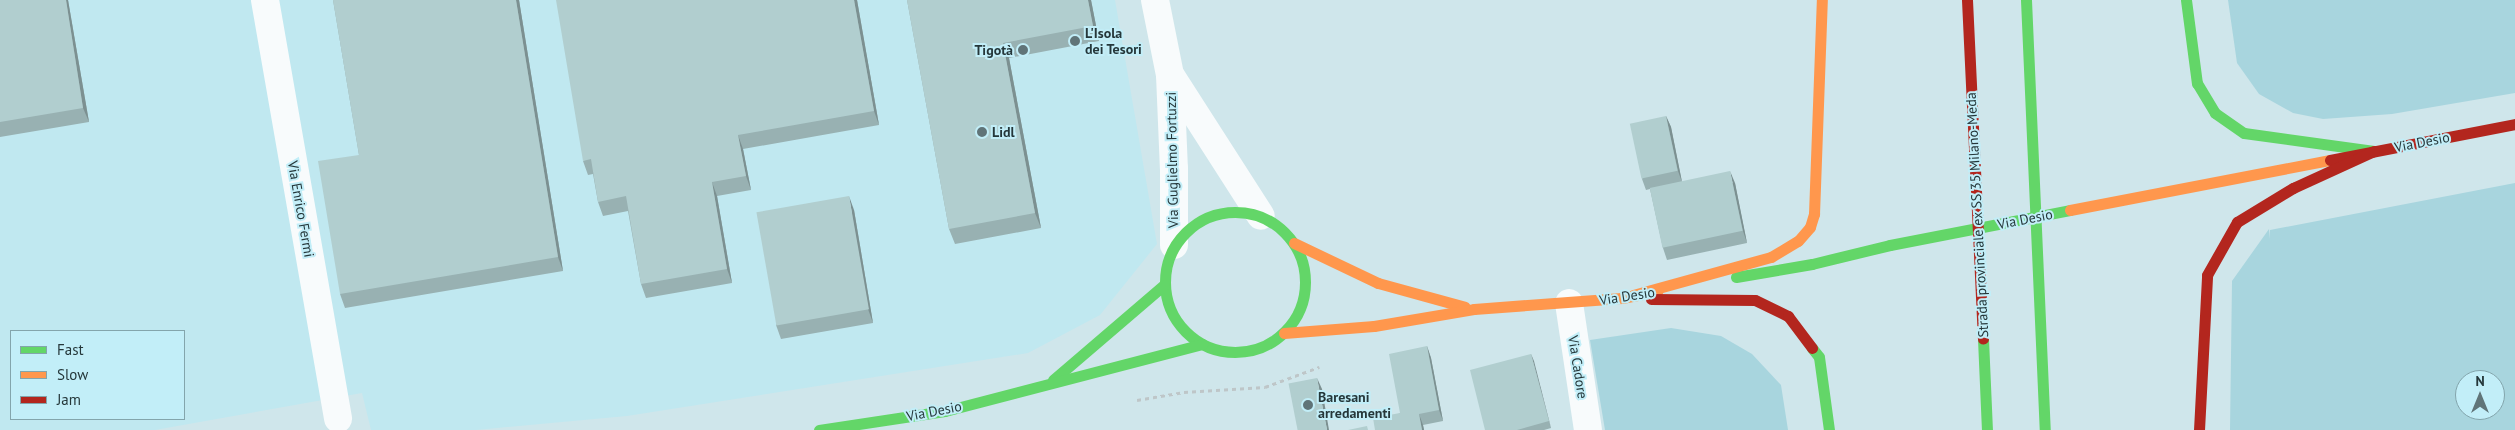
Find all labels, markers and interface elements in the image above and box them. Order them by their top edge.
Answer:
place label: L'Isola dei Tesori [1085,25,1142,58]
marker: L'Isola dei Tesori [1069,35,1081,47]
place label: Tigotà [974,42,1013,58]
marker: Tigotà [1017,44,1029,56]
street label: Via Guglielmo Fortuzzi [1162,92,1182,228]
street label: Strada provinciale ex SS 35 Milano-Meda [1962,92,1992,338]
place label: Lidl [992,124,1015,140]
marker: Lidl [976,126,988,138]
street label: Via Desio [2393,128,2451,156]
street label: Via Enrico Fermi [284,160,318,258]
street label: Via Desio [1996,205,2054,233]
street label: Via Desio [1598,283,1656,309]
legend [10,330,185,420]
street label: Via Cadore [1565,334,1591,400]
text: Fast [57,340,84,359]
text: Slow [57,365,88,384]
north arrow [2455,370,2505,420]
text: N [2475,372,2485,390]
place label: Baresani arredamenti [1318,389,1391,422]
text: Jam [57,390,81,409]
street label: Via Desio [905,397,963,425]
marker: Baresani arredamenti [1302,399,1314,411]

